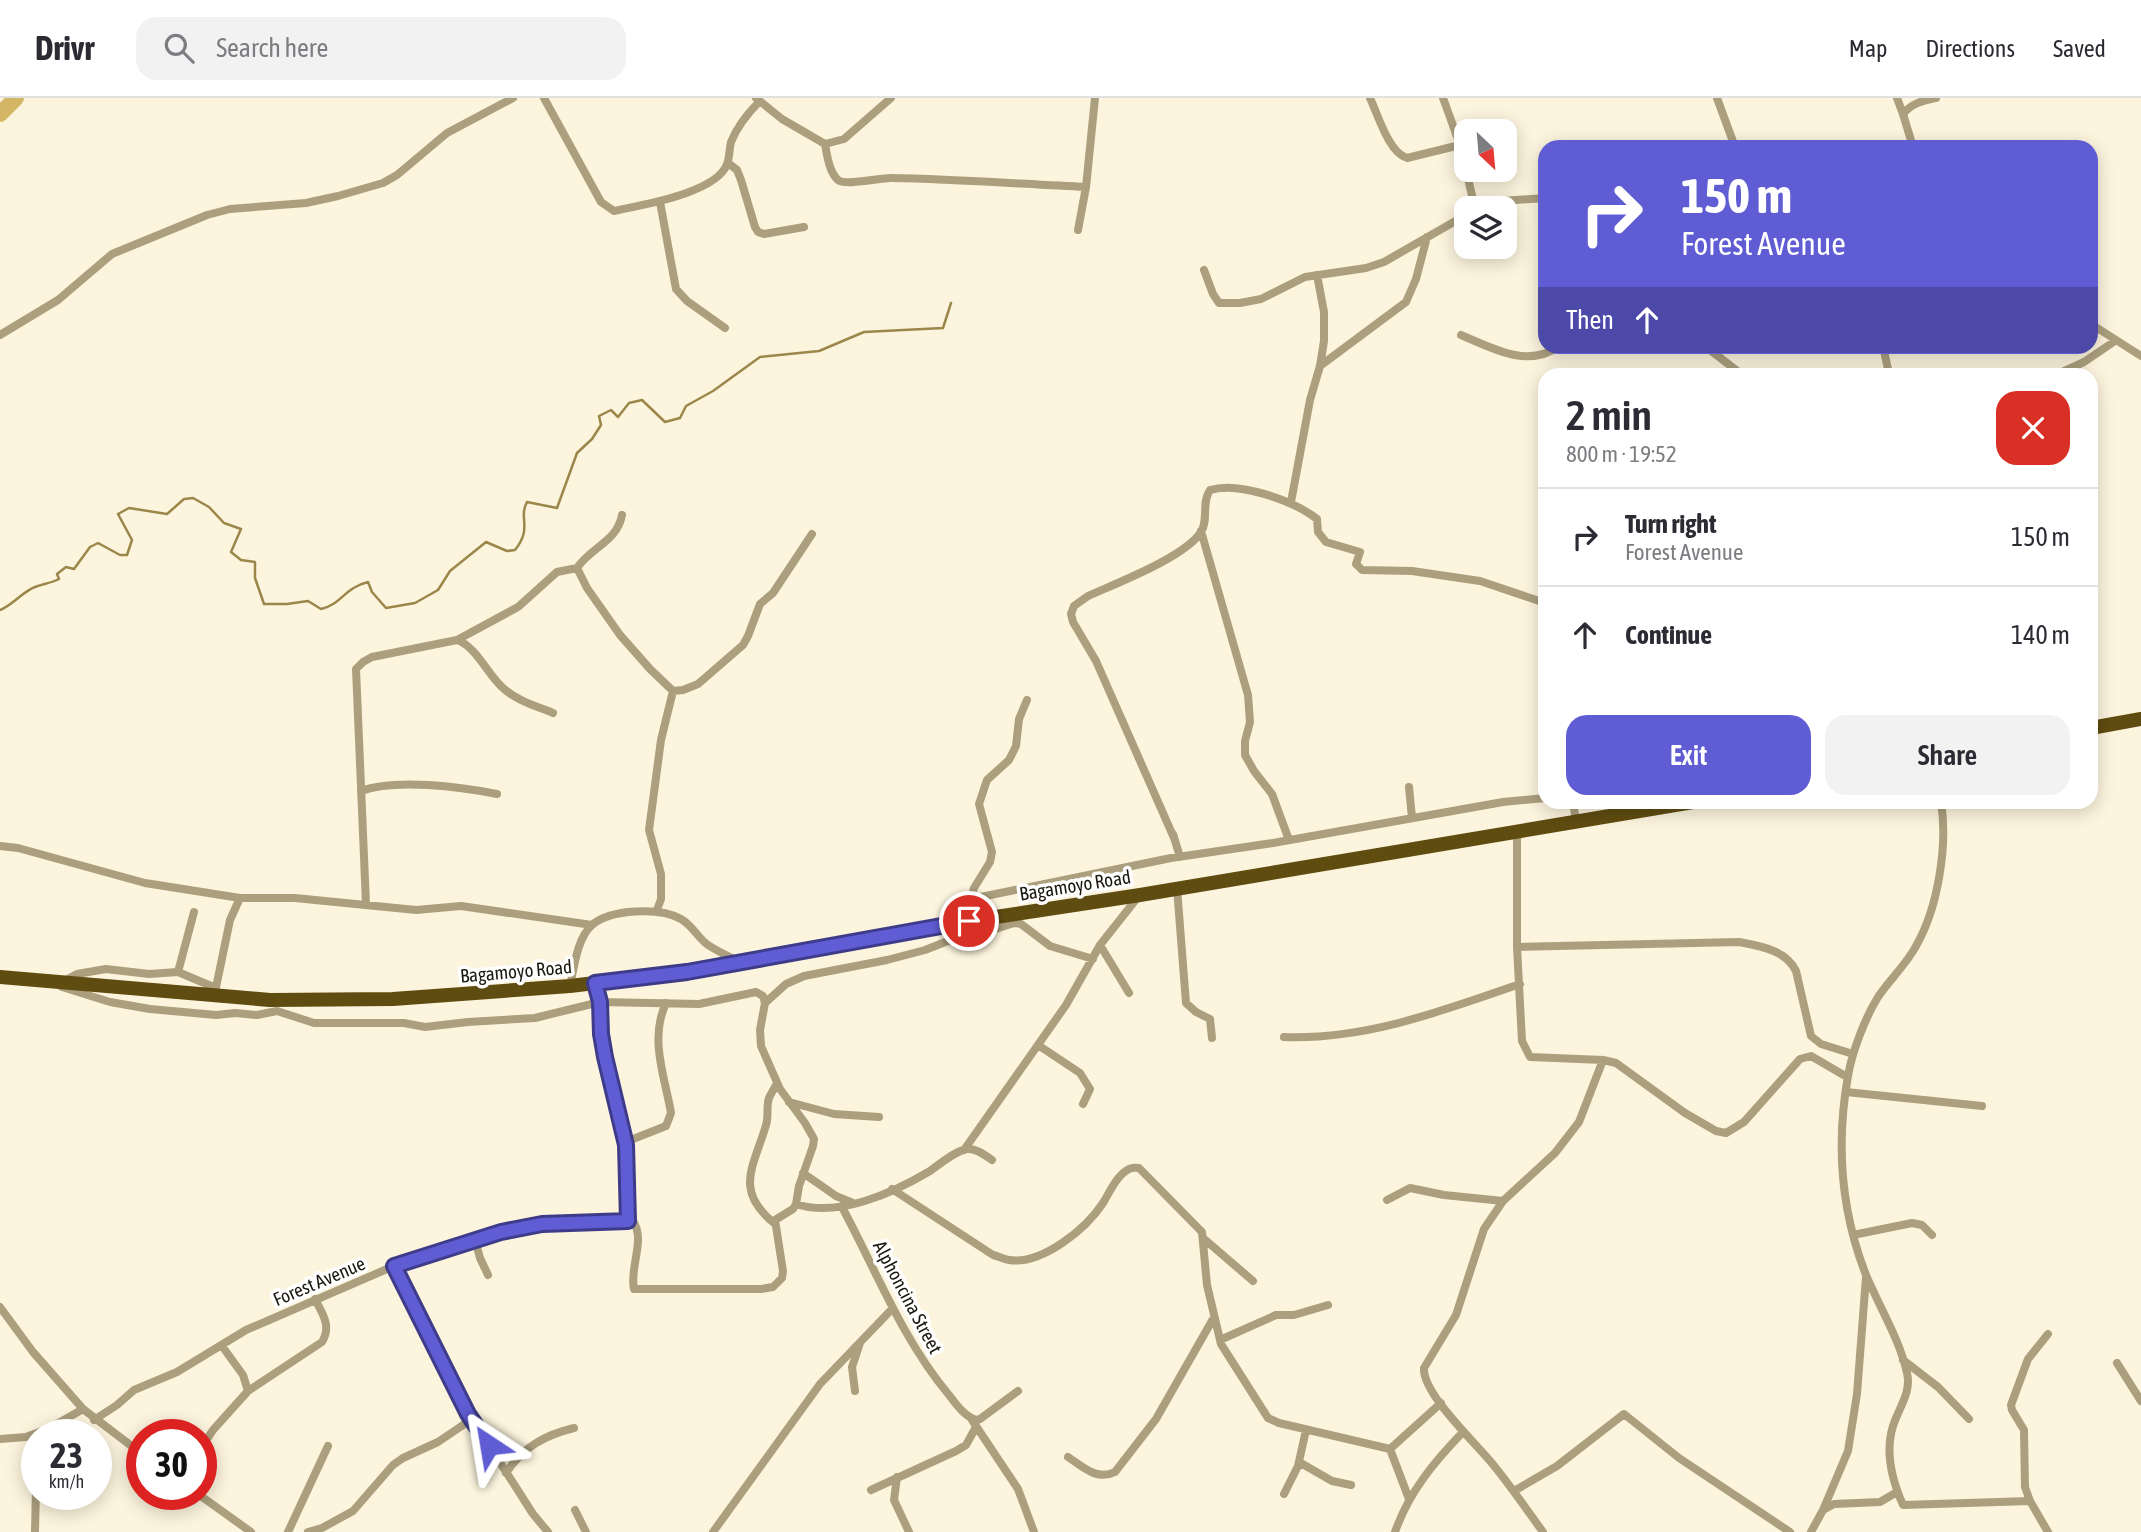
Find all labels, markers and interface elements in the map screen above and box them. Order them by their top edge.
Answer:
search box [136,17,626,80]
text: Drivr [35,29,94,67]
icon: search [160,29,198,67]
text: Search here [216,33,328,63]
text: Map [1849,35,1887,62]
text: Directions [1925,35,2015,62]
text: Saved [2053,35,2106,62]
north arrow [1454,119,1517,182]
map controls [1454,119,1517,259]
text: 150 m [1681,167,1792,223]
icon: right [1566,168,1657,259]
button: layers [1454,196,1517,259]
text: Forest Avenue [1681,225,1846,262]
icon: ahead [1628,301,1666,339]
text: Then [1566,305,1614,335]
text: 2 min [1566,391,1652,439]
button: close [1996,391,2070,465]
text: 800 m · 19:52 [1566,441,1677,467]
text: Turn right [1625,509,1716,539]
icon: right [1566,518,1604,556]
text: 150 m [2011,522,2070,552]
text: Forest Avenue [1625,539,1743,565]
icon: ahead [1566,616,1604,654]
text: Continue [1625,620,1712,650]
text: 140 m [2011,620,2070,650]
button: Exit [1566,715,1811,795]
button: Share [1825,715,2070,795]
street label: Bagamoyo Road [1018,865,1132,905]
pin [939,891,999,951]
icon: arrive [950,902,988,940]
street label: Bagamoyo Road [459,955,573,987]
street label: Alphoncina Street [869,1237,947,1357]
street label: Forest Avenue [270,1252,368,1310]
position arrow [452,1408,526,1482]
speed limit sign: 30 [126,1419,217,1510]
text: 23 [50,1435,83,1475]
text: km/h [49,1471,84,1492]

